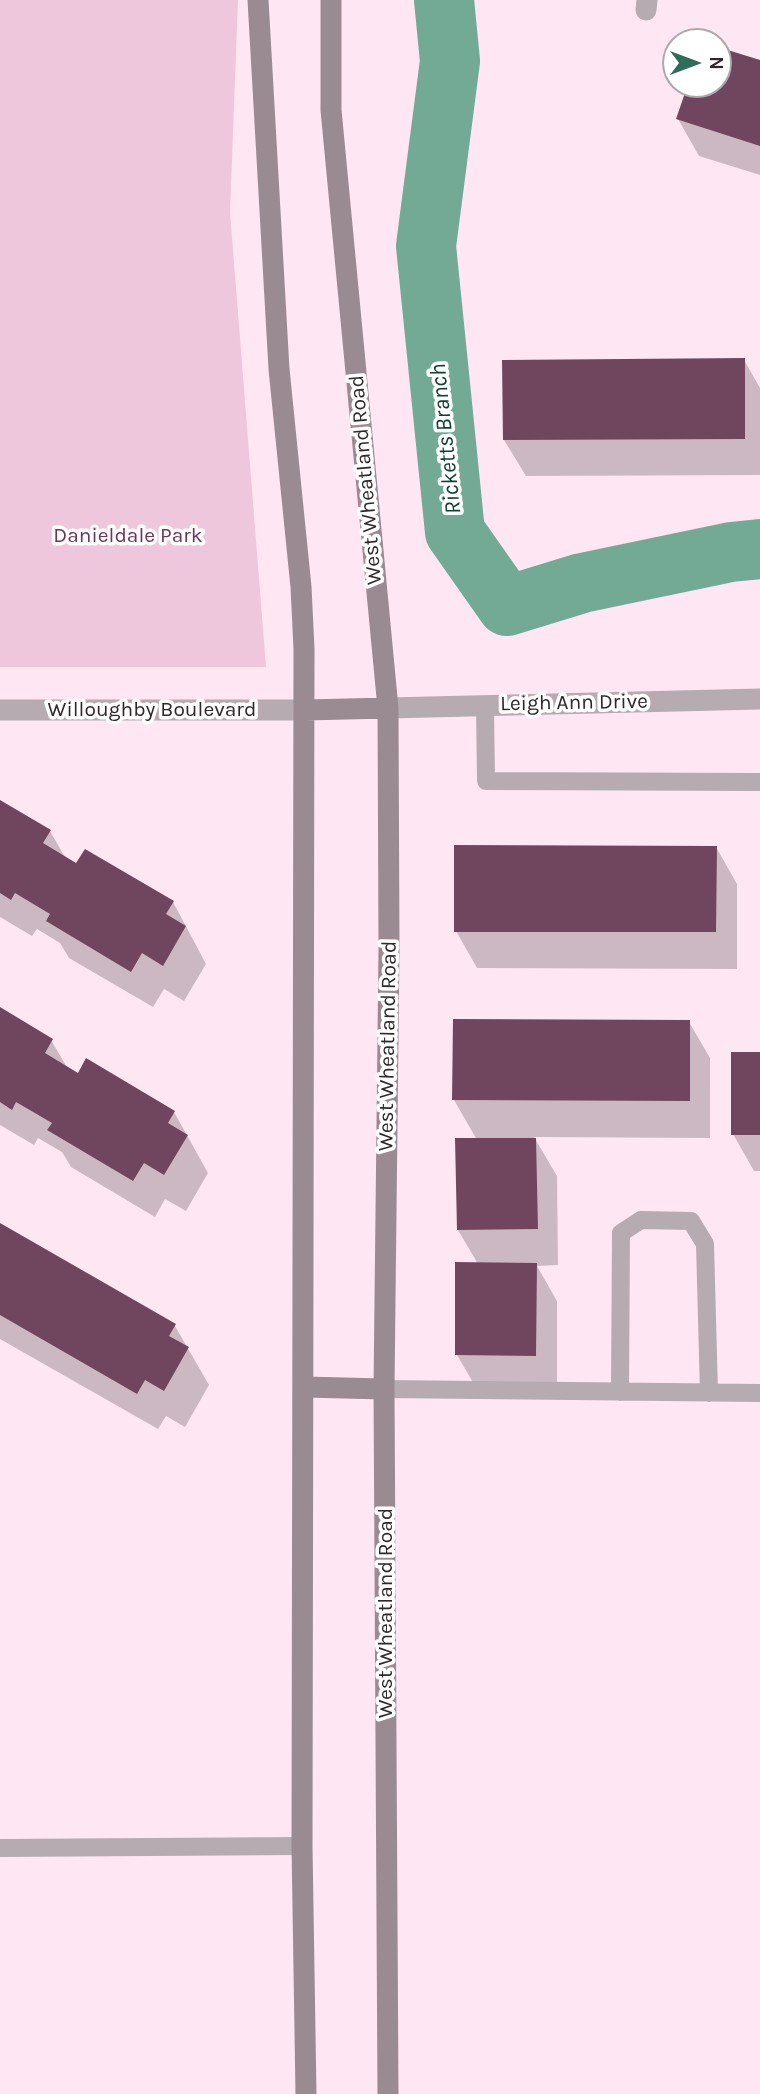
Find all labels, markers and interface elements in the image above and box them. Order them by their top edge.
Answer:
north arrow [662,28,732,98]
text: N [705,56,727,70]
water label: Ricketts Branch [424,362,468,516]
street label: West Wheatland Road [344,374,388,586]
park label: Danieldale Park [53,523,203,549]
street label: Leigh Ann Drive [500,689,648,717]
street label: Willoughby Boulevard [48,697,256,723]
street label: West Wheatland Road [374,941,402,1151]
street label: West Wheatland Road [373,1508,399,1718]

